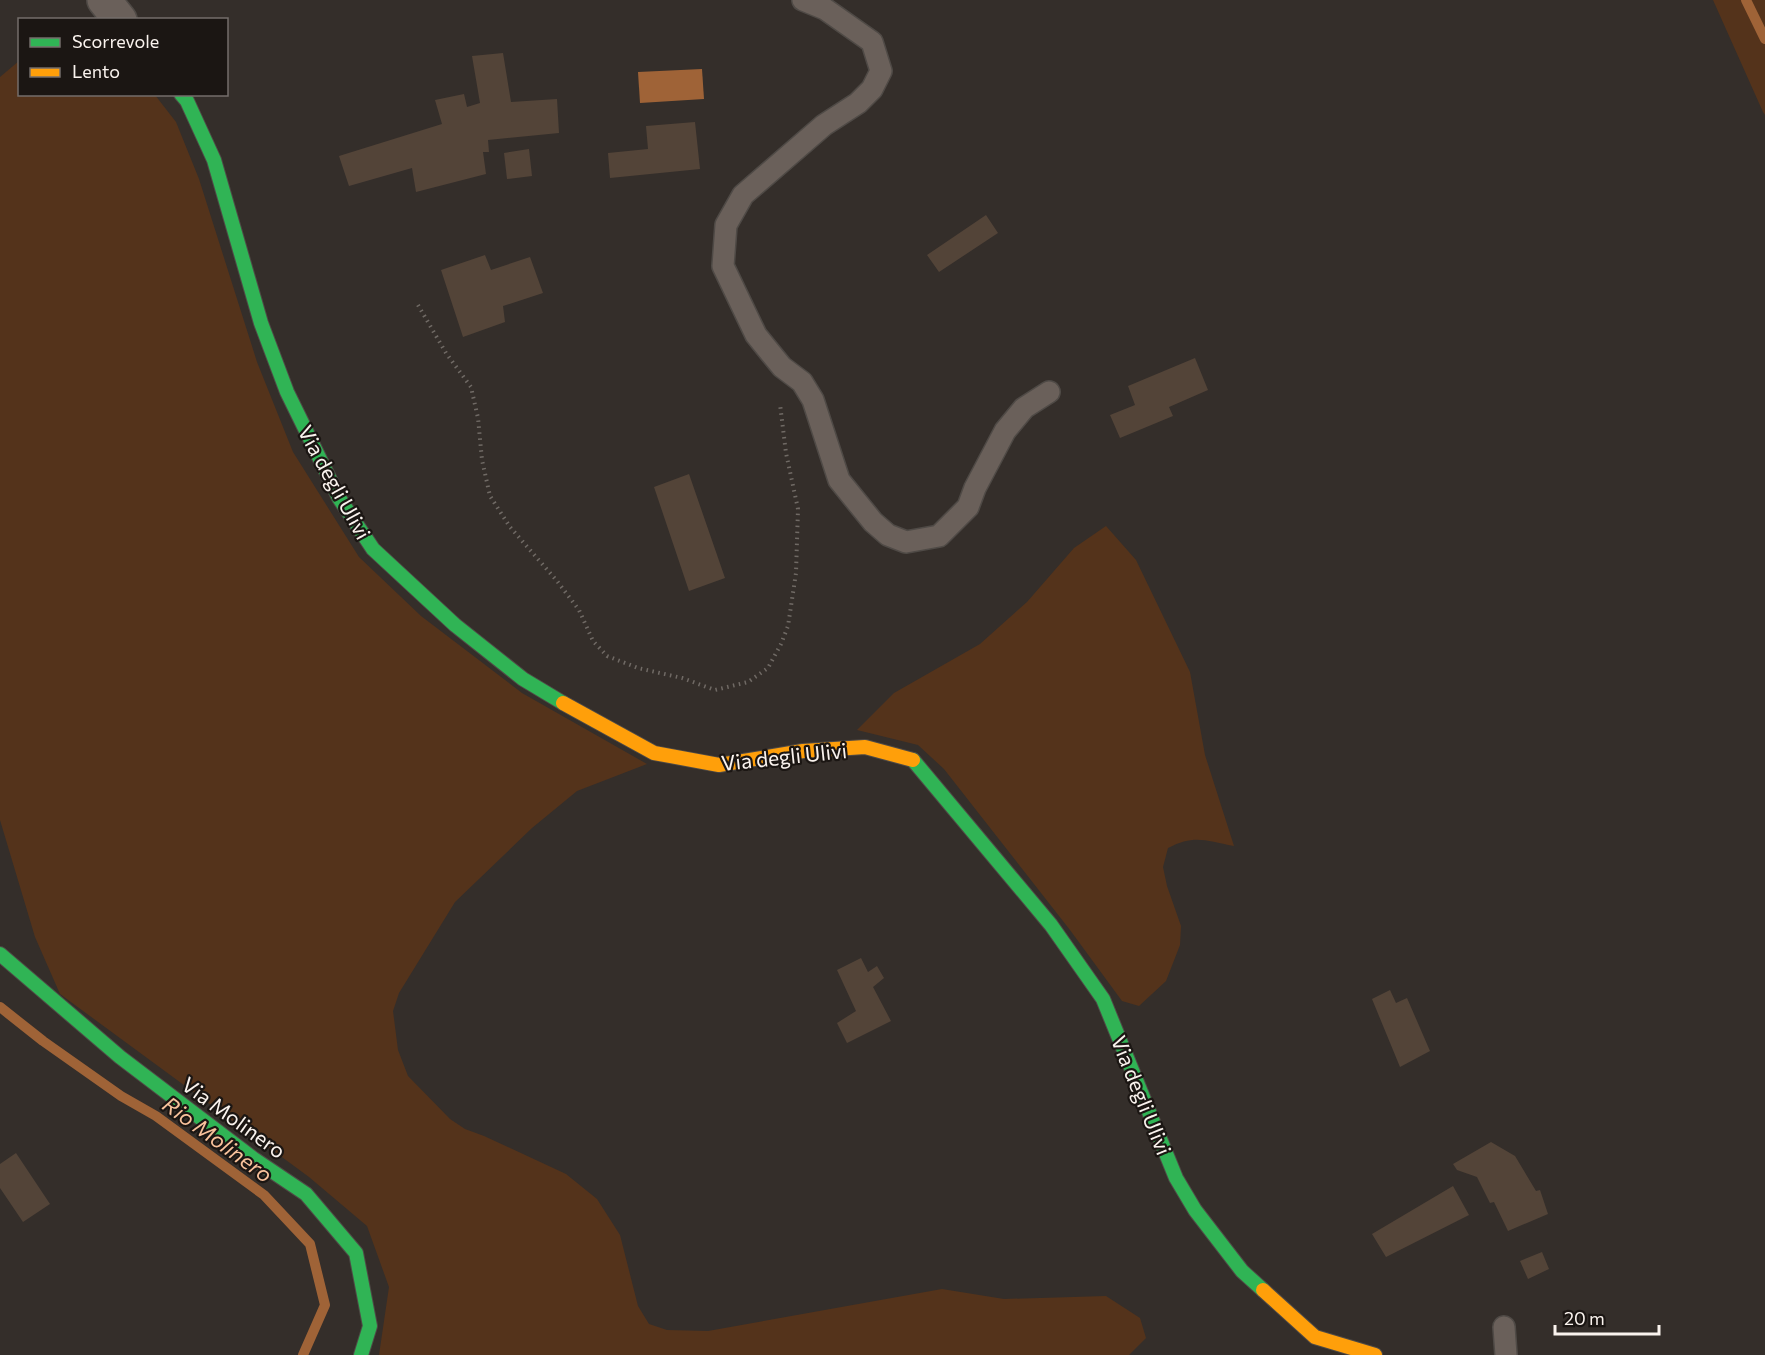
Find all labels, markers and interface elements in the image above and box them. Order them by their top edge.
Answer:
legend [18,18,228,96]
text: Scorrevole [72,30,159,52]
text: Lento [72,60,120,82]
street label: Via degli Ulivi [293,421,377,543]
street label: Via degli Ulivi [720,737,848,775]
street label: Via degli Ulivi [1107,1032,1177,1158]
street label: Via Molinero [177,1071,291,1163]
water label: Rio Molinero [158,1090,278,1188]
scale bar [1555,1298,1658,1336]
text: 20 m [1564,1307,1605,1329]

